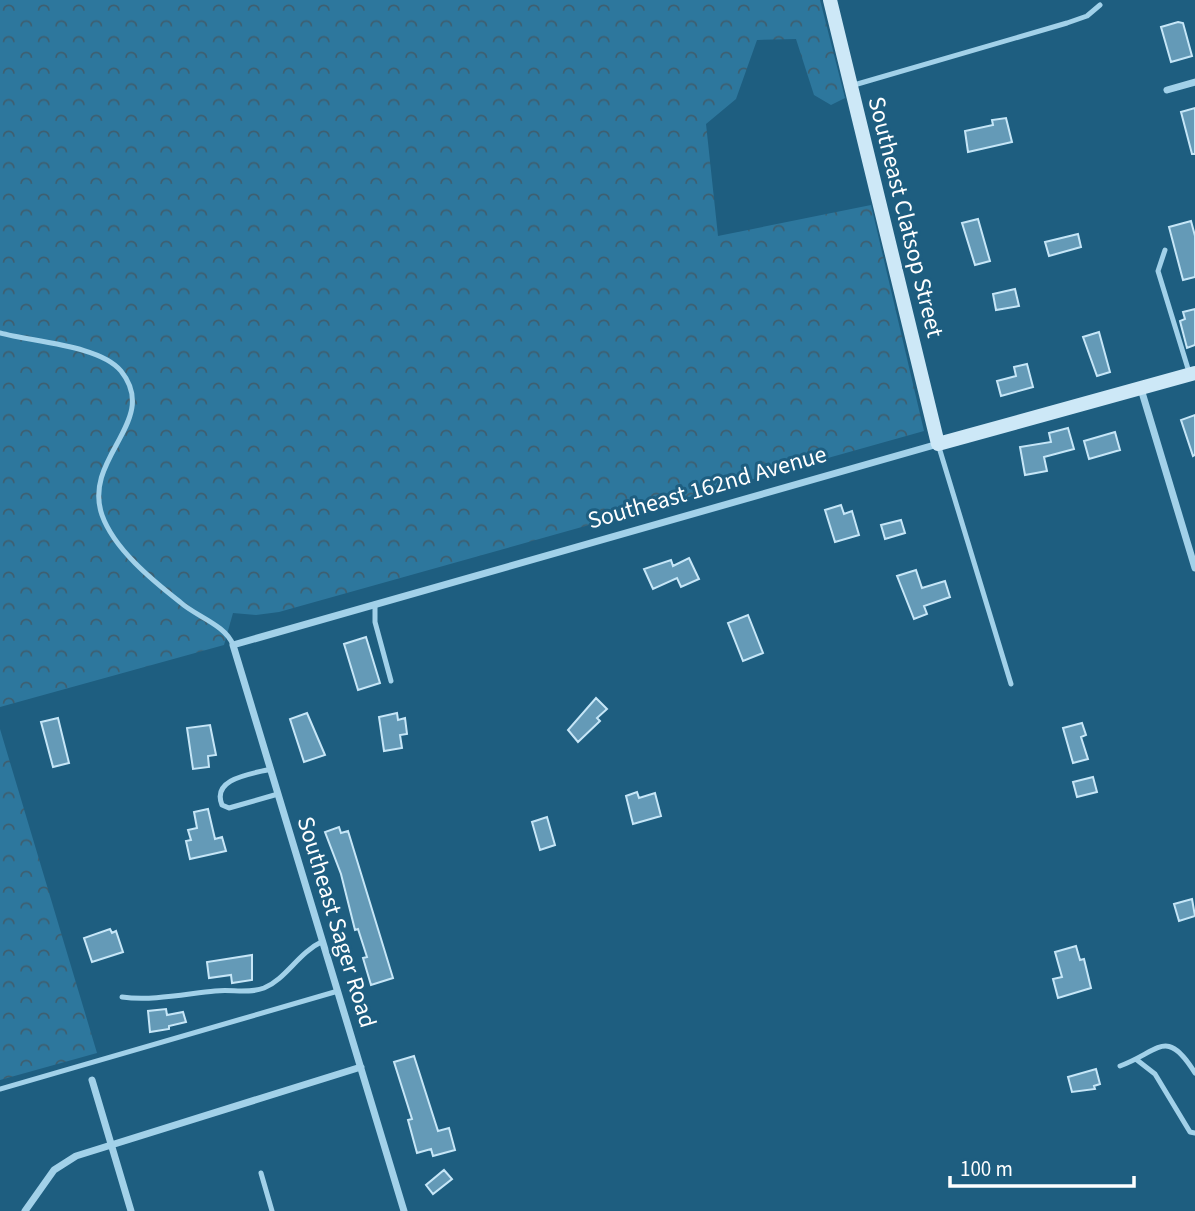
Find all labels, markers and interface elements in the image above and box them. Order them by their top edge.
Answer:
street label: Southeast Clatsop Street [859,93,952,341]
street label: Southeast 162nd Avenue [583,437,831,538]
street label: Southeast Sager Road [288,812,385,1032]
scale bar [950,1144,1134,1188]
text: 100 m [960,1154,1013,1184]

